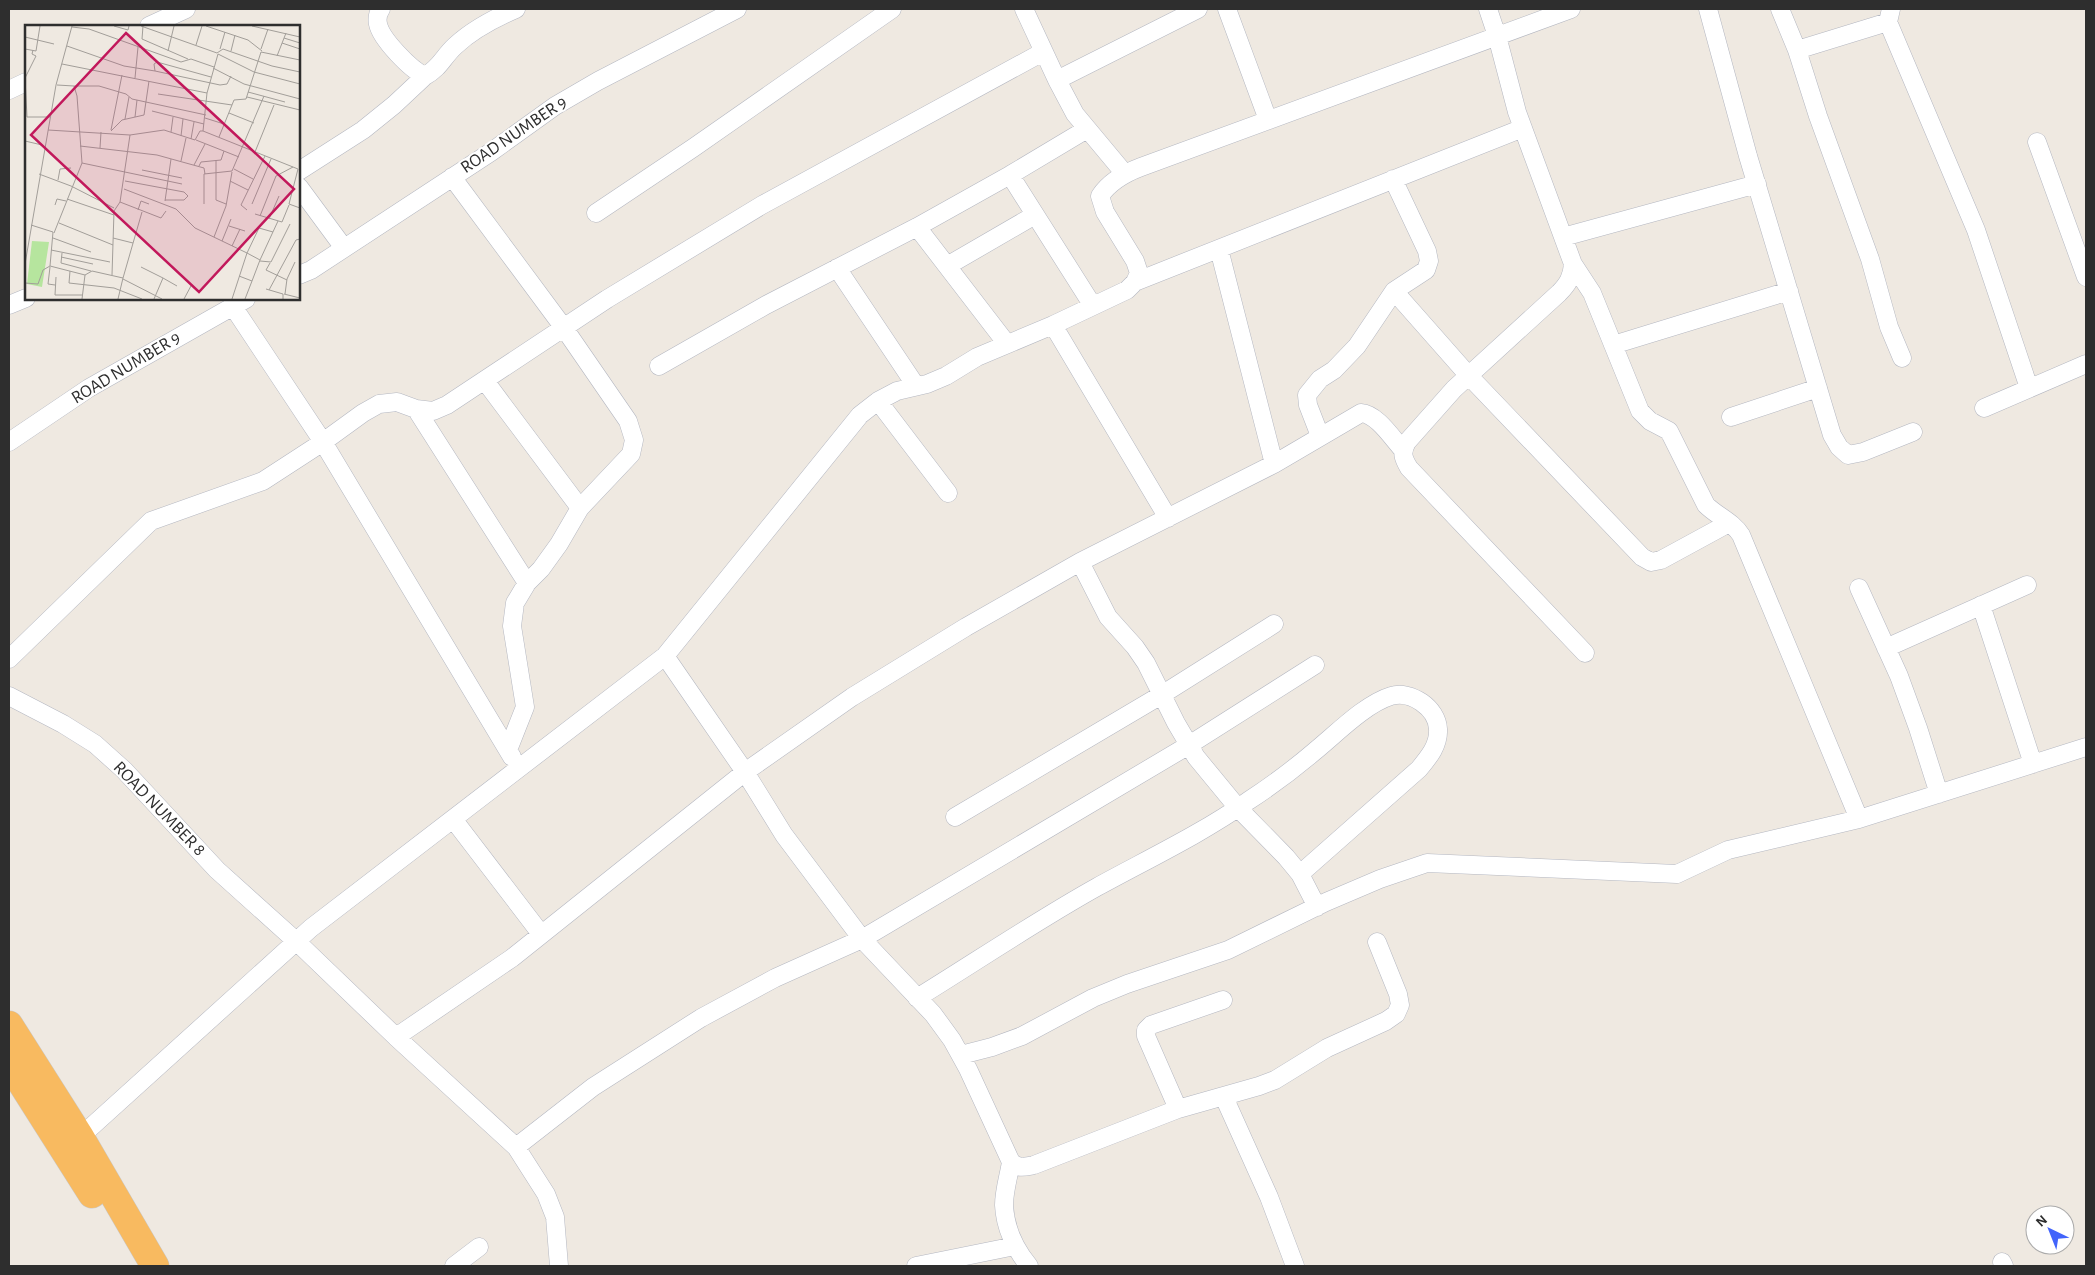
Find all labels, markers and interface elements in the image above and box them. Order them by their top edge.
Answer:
inset map [25,25,300,300]
street label: ROAD NUMBER 9 [458,93,570,177]
street label: ROAD NUMBER 9 [68,328,184,408]
street label: ROAD NUMBER 8 [110,758,208,860]
north arrow [2025,1205,2075,1255]
text: N [2033,1213,2050,1230]

